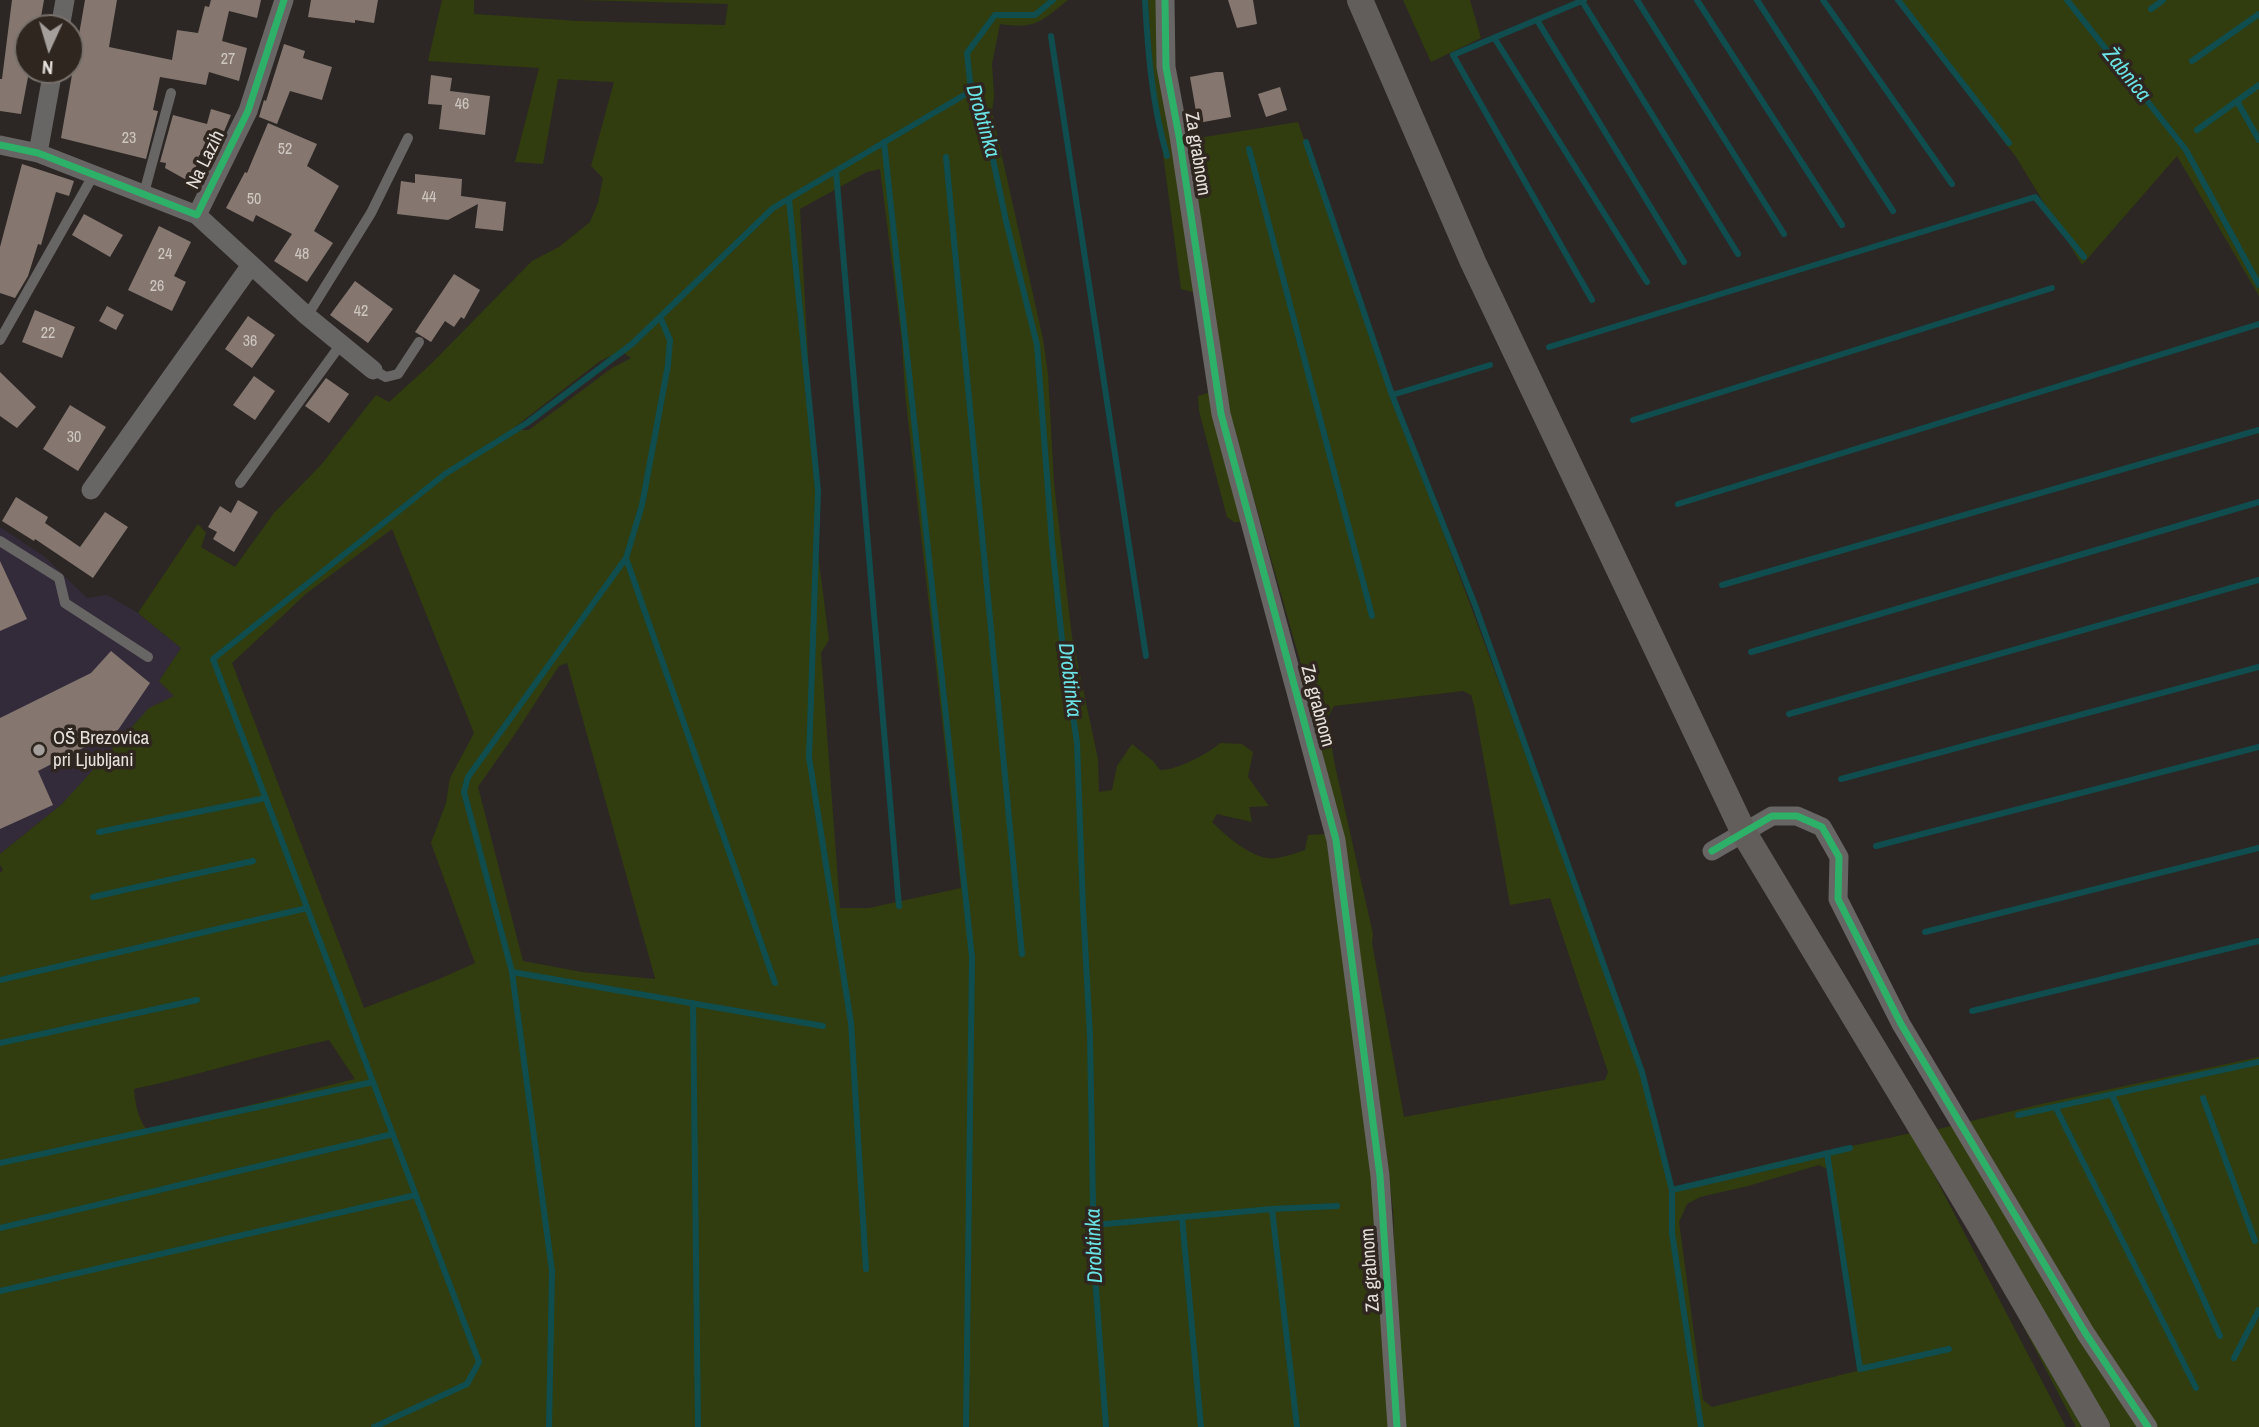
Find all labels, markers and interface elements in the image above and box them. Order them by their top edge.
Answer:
north arrow [14,14,84,84]
water label: Žabnica [2097,43,2155,107]
house number: 27 [221,50,235,70]
text: N [41,55,54,81]
water label: Drobtinka [960,82,1004,160]
house number: 46 [455,95,469,115]
street label: Za grabnom [1179,111,1215,197]
street label: Na Lazih [182,127,230,193]
house number: 23 [122,129,136,149]
house number: 52 [278,140,292,160]
house number: 44 [422,188,436,208]
house number: 50 [247,190,261,210]
house number: 24 [158,245,172,265]
house number: 48 [295,245,309,265]
house number: 26 [150,277,164,297]
house number: 42 [354,302,368,322]
house number: 22 [41,324,55,344]
house number: 36 [243,332,257,352]
house number: 30 [67,428,81,448]
water label: Drobtinka [1052,641,1086,719]
street label: Za grabnom [1295,662,1339,750]
place label: OŠ Brezovica pri Ljubljani [53,728,149,772]
marker: OŠ Brezovica pri Ljubljani [31,742,47,758]
water label: Drobtinka [1081,1208,1109,1284]
street label: Za grabnom [1357,1227,1385,1313]

